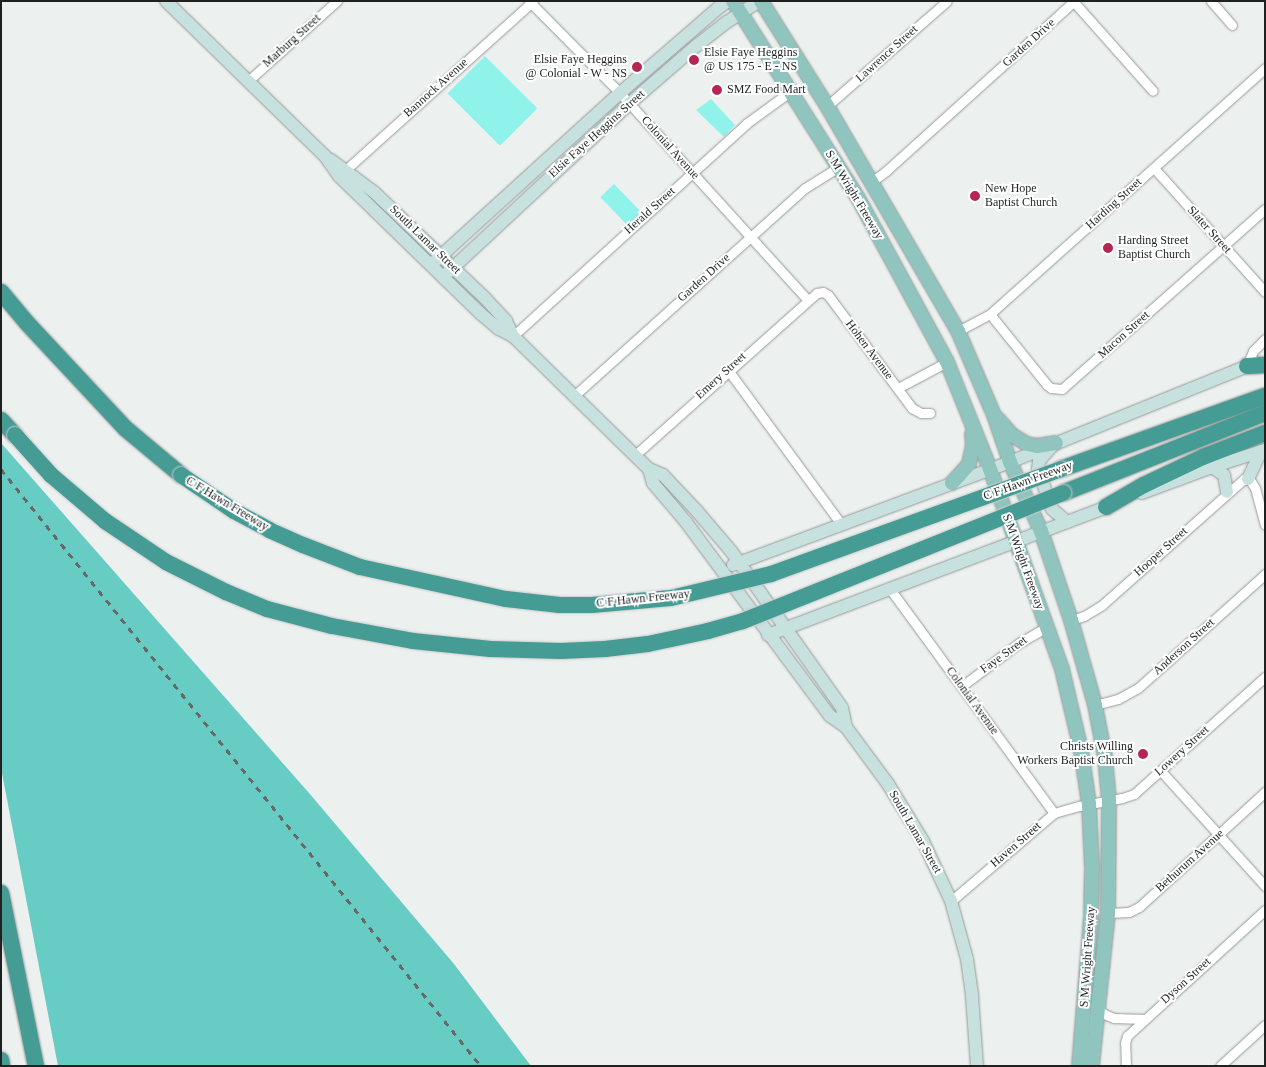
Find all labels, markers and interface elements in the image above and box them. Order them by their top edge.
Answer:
street label: Marburg Street [260,11,324,71]
street label: Garden Drive [1000,16,1058,70]
street label: Lawrence Street [853,22,921,86]
place label: Elsie Faye Heggins @ US 175 - E - NS [704,46,797,74]
place label: Elsie Faye Heggins @ Colonial - W - NS [525,53,627,81]
marker: Elsie Faye Heggins @ US 175 - E - NS [688,54,700,66]
street label: Bannock Avenue [401,55,471,121]
marker: Elsie Faye Heggins @ Colonial - W - NS [631,61,643,73]
place label: SMZ Food Mart [727,83,806,97]
marker: SMZ Food Mart [711,84,723,96]
street label: Elsie Faye Heggins Street [546,87,648,181]
street label: Colonial Avenue [638,113,702,183]
street label: S M Wright Freeway [822,148,886,242]
street label: Harding Street [1083,175,1145,233]
place label: New Hope Baptist Church [985,182,1057,210]
street label: Herald Street [622,184,678,238]
marker: New Hope Baptist Church [969,190,981,202]
street label: South Lamar Street [386,202,464,278]
street label: Slater Street [1184,203,1234,257]
place label: Harding Street Baptist Church [1118,234,1190,262]
marker: Harding Street Baptist Church [1102,242,1114,254]
street label: Garden Drive [675,251,733,305]
street label: Macon Street [1095,308,1153,362]
street label: Hohen Avenue [842,317,896,383]
street label: Emery Street [693,350,749,402]
street label: C F Hawn Freeway [982,458,1074,504]
street label: C F Hawn Freeway [183,474,271,534]
street label: S M Wright Freeway [999,512,1047,612]
street label: Hooper Street [1131,524,1191,580]
street label: C F Hawn Freeway [596,587,690,611]
street label: Anderson Street [1150,616,1218,678]
street label: Faye Street [978,633,1030,677]
street label: Colonial Avenue [942,664,1002,738]
street label: Lowery Street [1152,723,1212,779]
place label: Christs Willing Workers Baptist Church [1017,740,1133,768]
marker: Christs Willing Workers Baptist Church [1137,748,1149,760]
street label: South Lamar Street [885,788,945,876]
street label: Haven Street [988,819,1044,871]
street label: Bethurum Avenue [1153,826,1227,896]
street label: S M Wright Freeway [1077,906,1099,1008]
street label: Dyson Street [1158,955,1214,1007]

